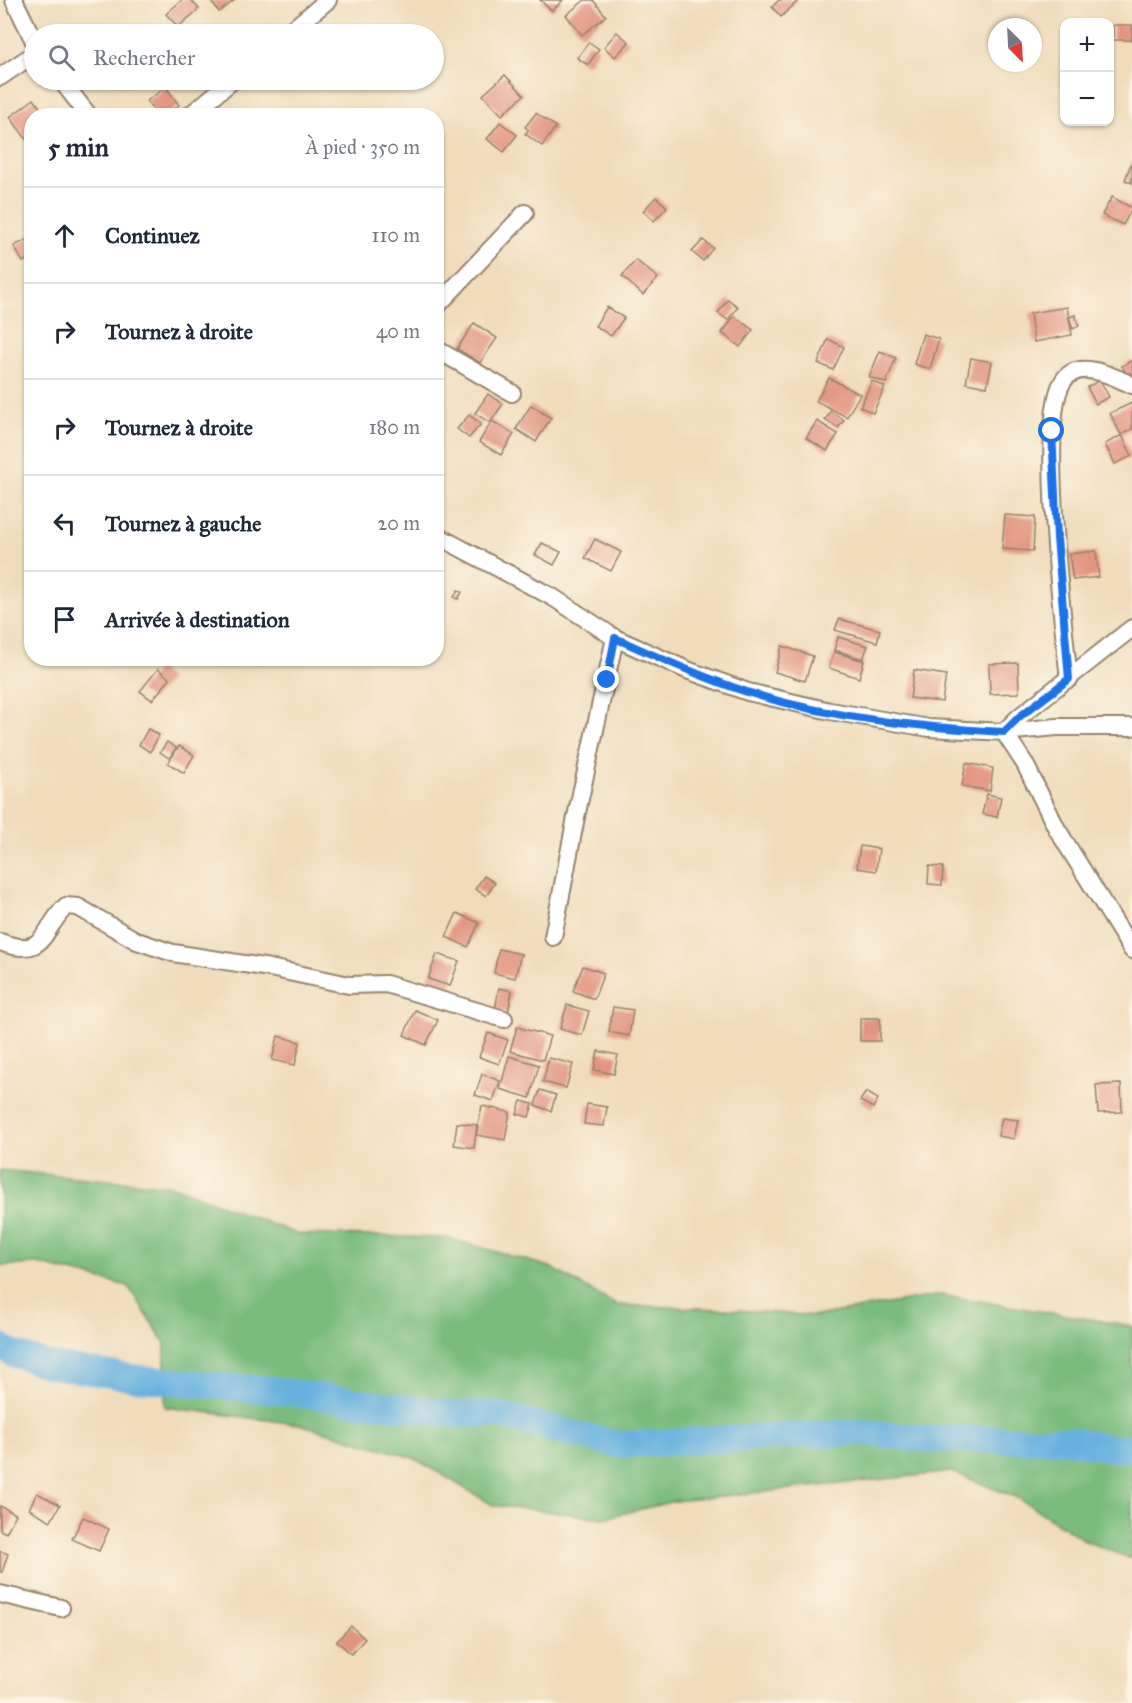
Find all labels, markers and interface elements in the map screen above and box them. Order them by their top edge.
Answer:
north arrow [988,18,1042,72]
map controls [1060,18,1114,126]
button: + [1060,18,1114,72]
search box [24,24,444,90]
icon: search [45,41,78,74]
text: Rechercher [93,44,195,71]
button: − [1060,72,1114,126]
text: 5 min [48,131,109,163]
text: À pied · 350 m [305,135,420,159]
icon: ahead [48,219,81,252]
text: Continuez [105,222,200,249]
text: 110 m [372,223,420,247]
icon: right [48,315,81,348]
text: Tournez à droite [105,318,253,345]
text: 40 m [376,319,420,343]
icon: right [48,411,81,444]
text: Tournez à droite [105,414,253,441]
text: 180 m [369,415,420,439]
route start [1038,417,1064,443]
icon: left [48,507,81,540]
text: Tournez à gauche [105,510,261,537]
text: 20 m [377,511,420,535]
icon: arrive [48,603,81,636]
text: Arrivée à destination [105,606,290,633]
route end [593,666,619,692]

